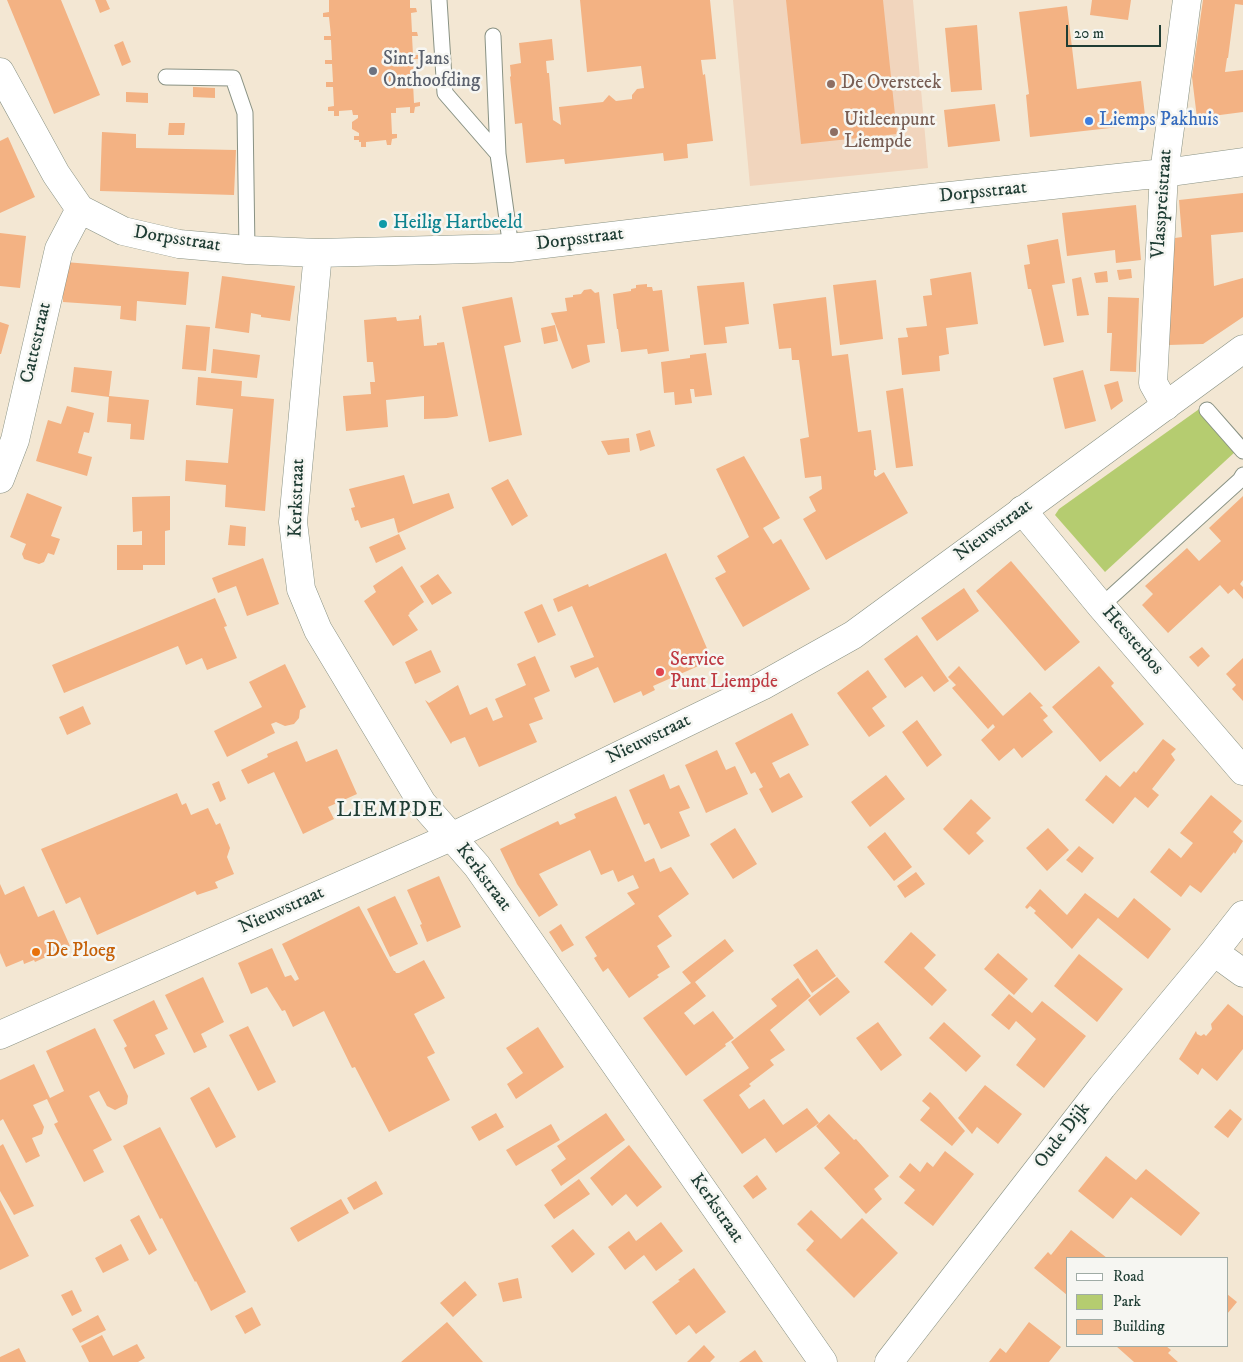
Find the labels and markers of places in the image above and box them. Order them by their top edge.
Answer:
place label: Sint Jans Onthoofding [383,49,480,93]
marker: Sint Jans Onthoofding [367,65,379,77]
place label: De Oversteek [841,73,941,95]
marker: De Oversteek [825,78,837,90]
place label: Uitleenpunt Liempde [844,110,935,154]
place label: Liemps Pakhuis [1099,110,1218,132]
marker: Liemps Pakhuis [1083,115,1095,127]
marker: Uitleenpunt Liempde [828,126,840,138]
place label: Heilig Hartbeeld [393,213,522,235]
marker: Heilig Hartbeeld [377,218,389,230]
place label: Service Punt Liempde [670,650,778,694]
marker: Service Punt Liempde [654,666,666,678]
place label: De Ploeg [46,941,115,963]
marker: De Ploeg [30,946,42,958]

